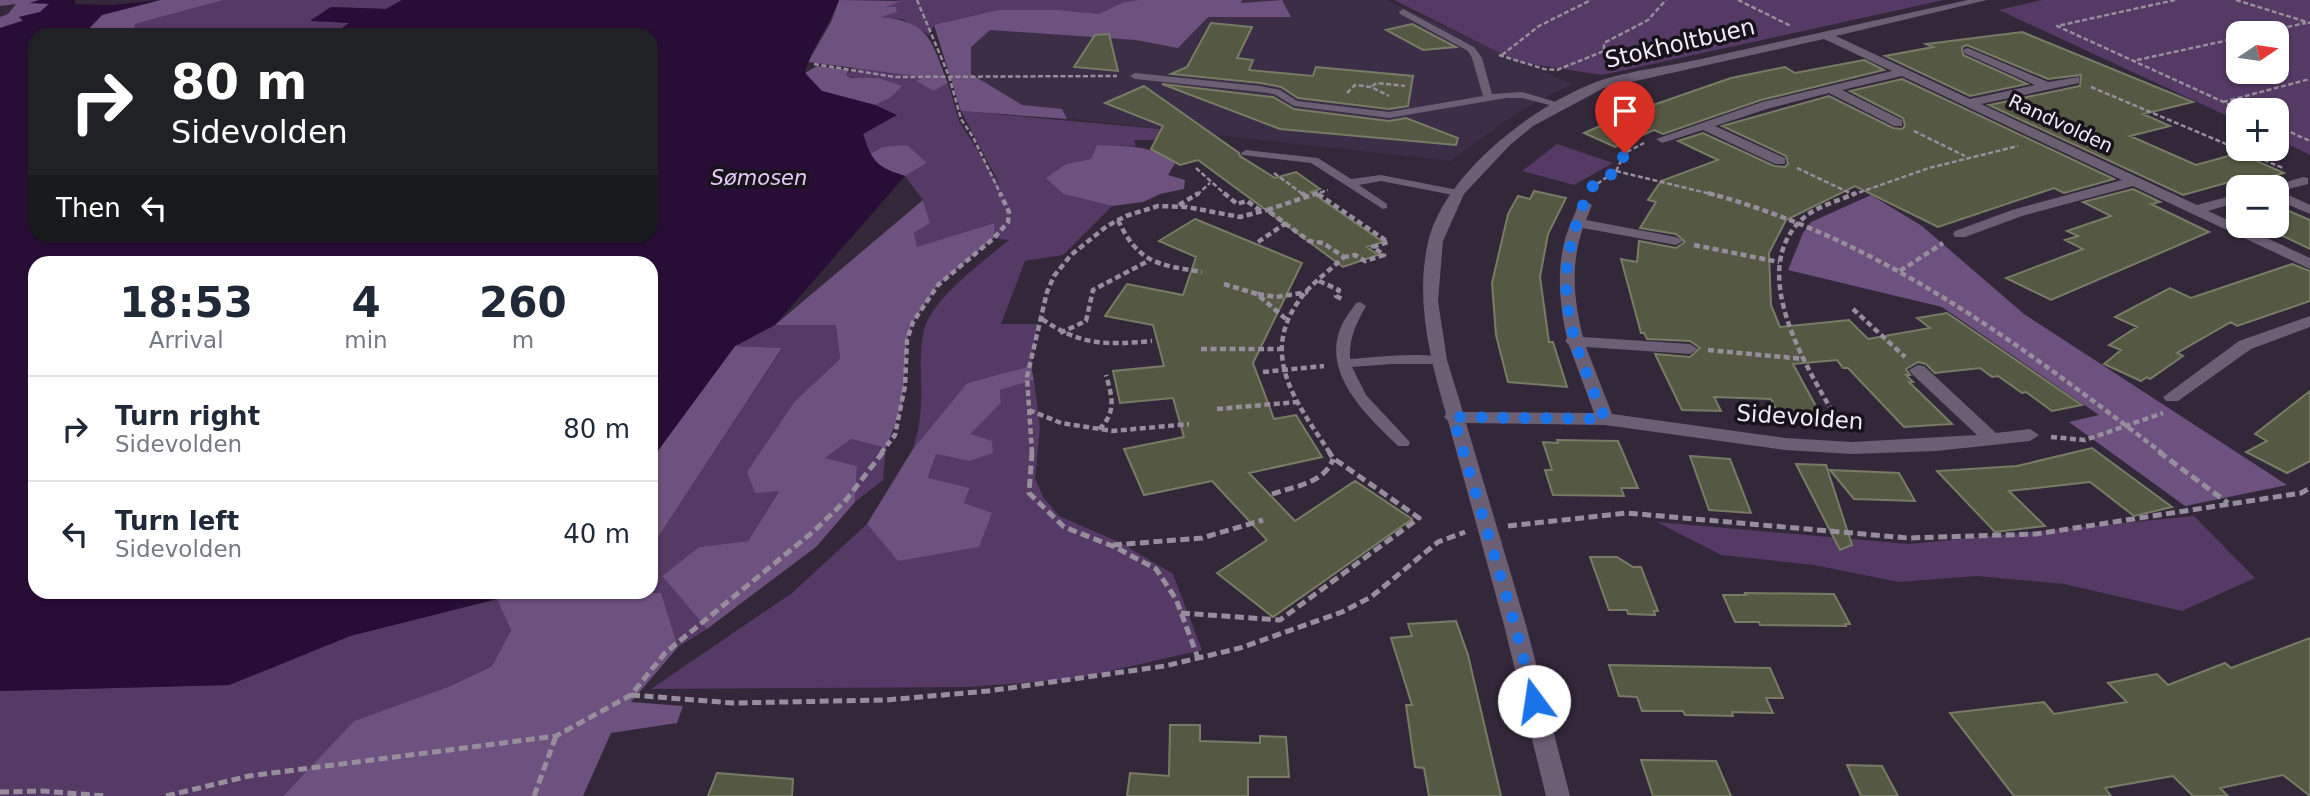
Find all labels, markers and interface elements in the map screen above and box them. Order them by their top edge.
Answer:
street label: Stokholtbuen [1603,13,1757,73]
north arrow [2226,21,2289,84]
map controls [2226,21,2289,238]
text: 80 m [171,54,307,111]
icon: right [56,56,147,147]
pin [1595,81,1655,153]
street label: Randvolden [2005,89,2117,157]
icon: arrive [1606,92,1644,130]
button: + [2226,98,2289,161]
text: Sidevolden [171,113,348,151]
water label: Sømosen [711,166,807,190]
button: − [2226,175,2289,238]
icon: left [135,189,173,227]
text: Then [56,193,121,223]
text: 18:53 [119,278,253,327]
text: 4 [351,278,381,327]
text: 260 [479,278,567,327]
text: Arrival [149,327,224,353]
text: min [344,327,388,353]
text: m [512,327,534,353]
street label: Sidevolden [1736,400,1864,434]
text: Turn right [115,401,260,431]
icon: right [56,410,94,448]
text: 80 m [563,414,630,444]
text: Sidevolden [115,431,242,457]
text: Turn left [115,506,239,536]
icon: left [56,515,94,553]
text: 40 m [563,519,630,549]
text: Sidevolden [115,536,242,562]
position arrow [1497,664,1571,738]

